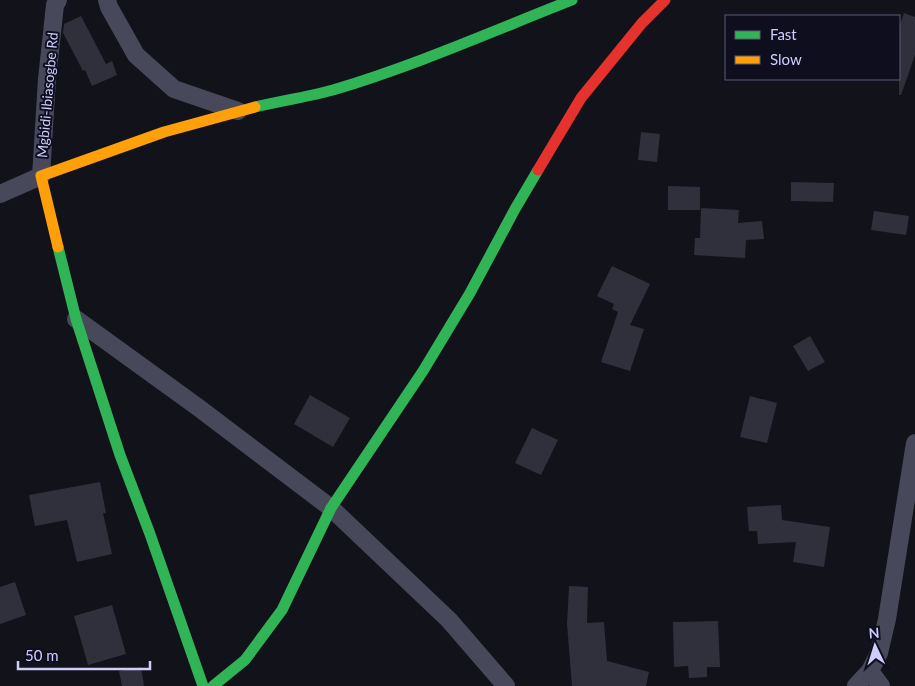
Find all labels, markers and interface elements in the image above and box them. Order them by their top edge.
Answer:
legend [725,15,900,80]
text: Fast [770,25,797,43]
street label: Mgbidi-Ibiasogbe Rd [33,32,61,158]
text: Slow [770,50,802,68]
north arrow [850,621,900,671]
text: N [868,624,880,641]
scale bar [18,638,150,670]
text: 50 m [25,646,59,664]

